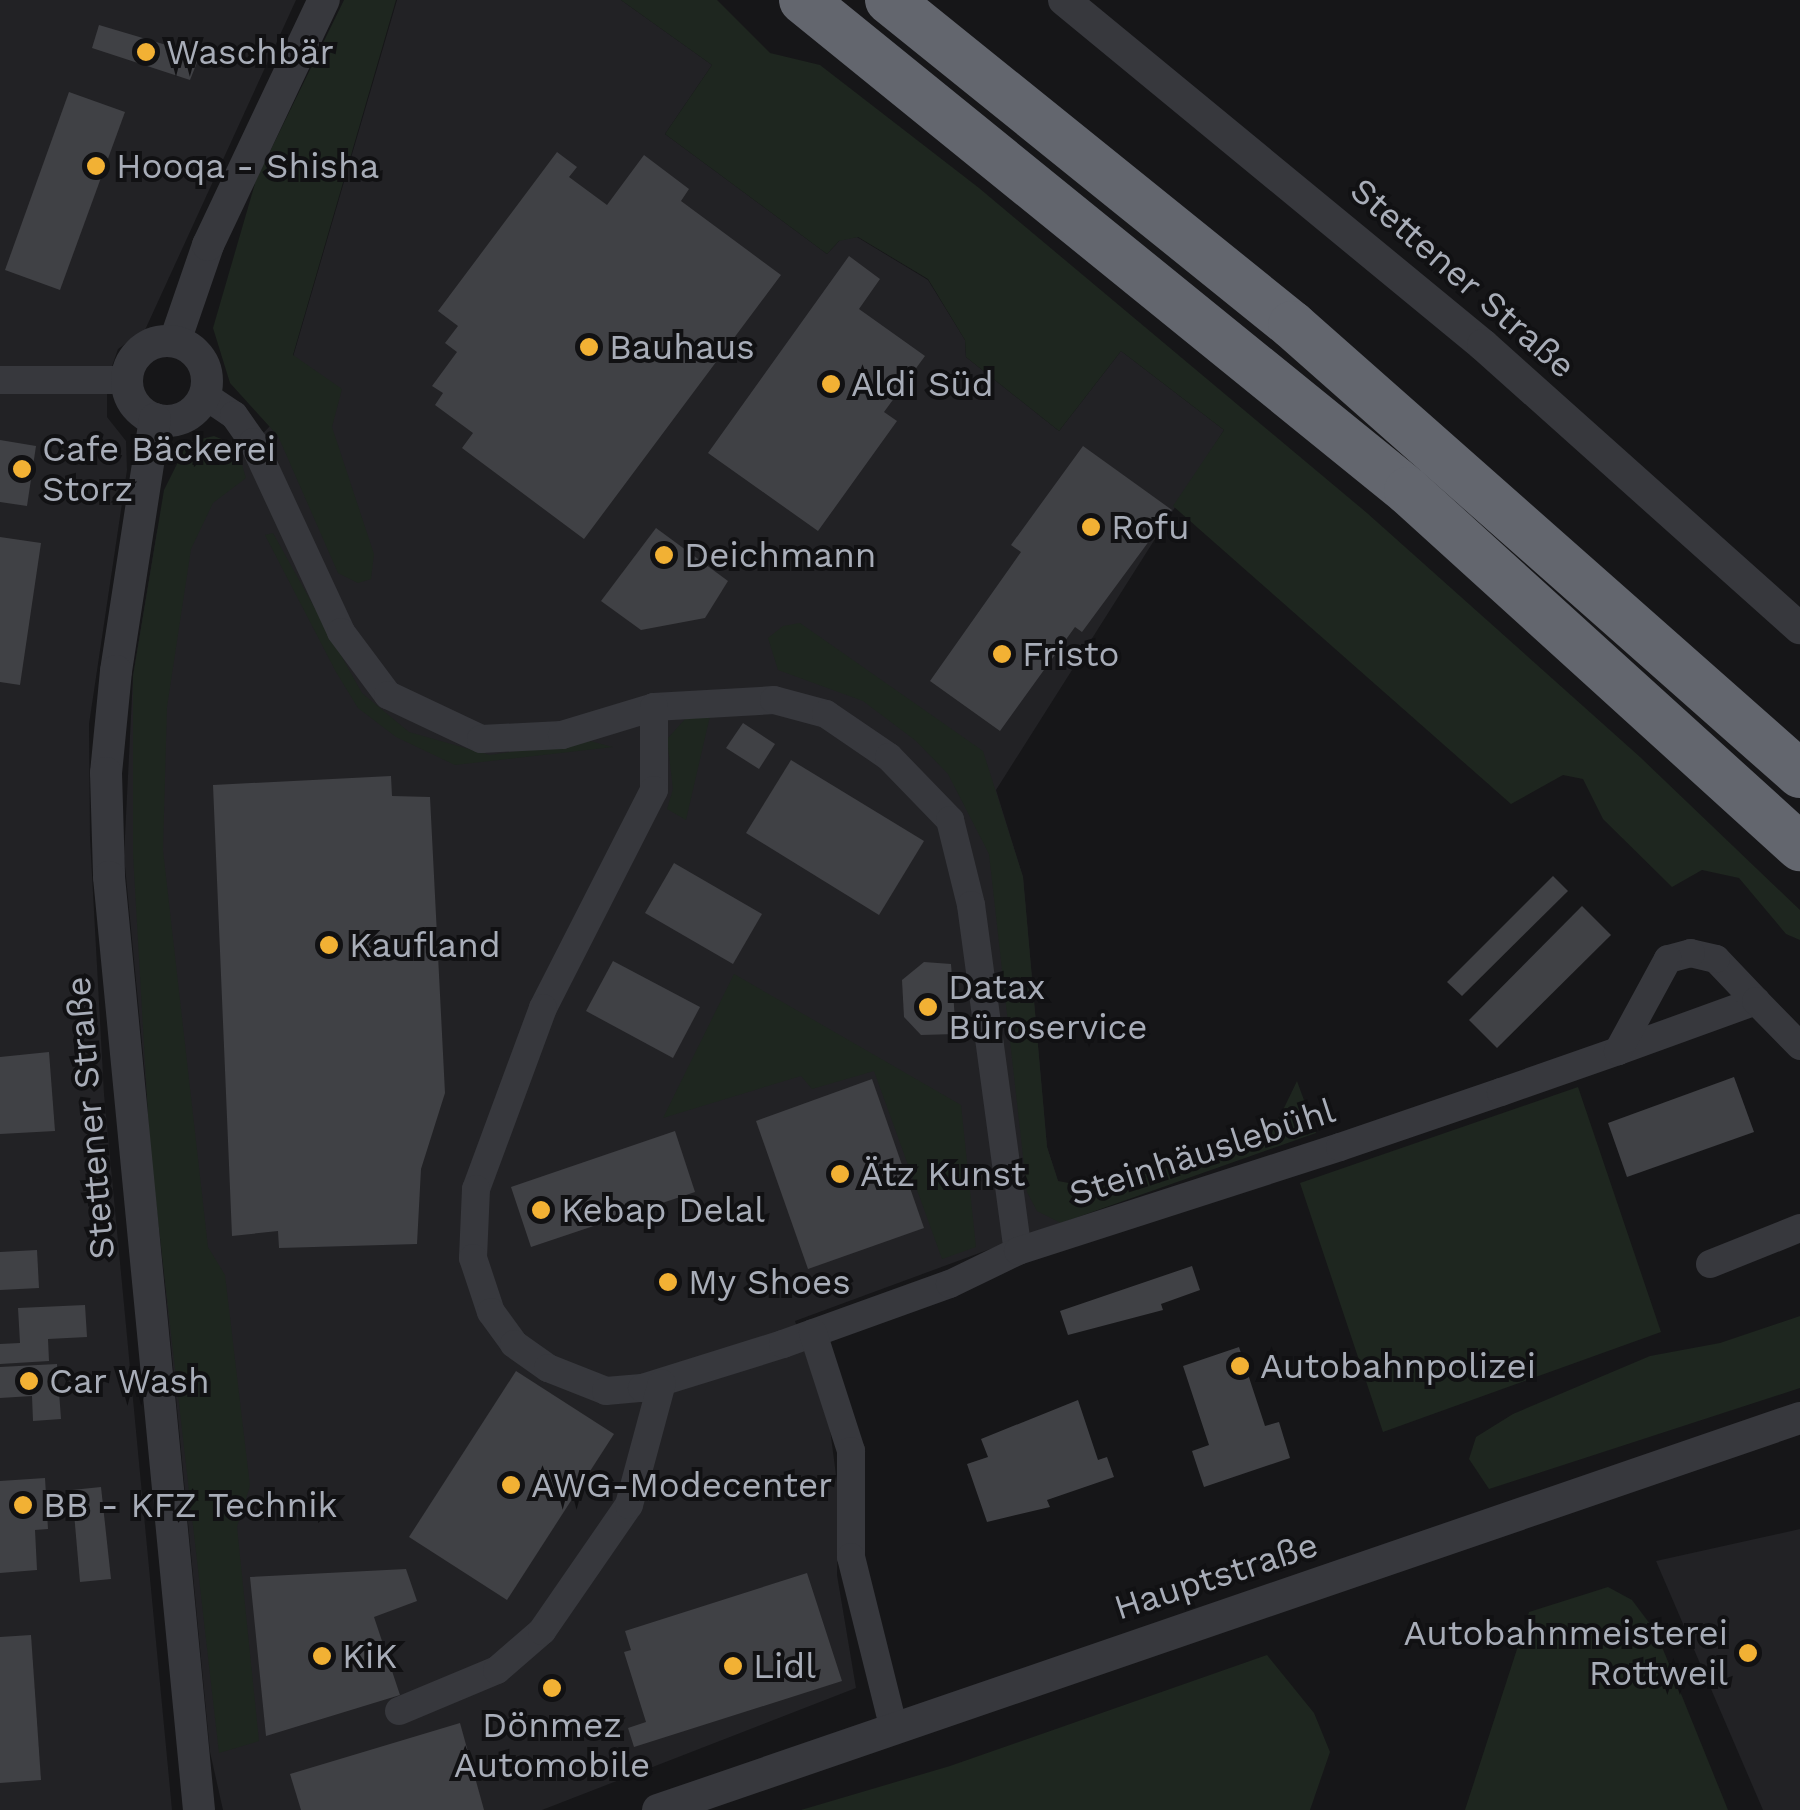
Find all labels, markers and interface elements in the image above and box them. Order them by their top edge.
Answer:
place label: Waschbär [166,31,334,73]
marker: Waschbär [135,41,157,63]
place label: Hooqa - Shisha [116,145,380,187]
marker: Hooqa - Shisha [85,155,107,177]
street label: Stettener Straße [1342,169,1584,387]
place label: Bauhaus [609,326,755,368]
marker: Bauhaus [578,336,600,358]
place label: Aldi Süd [851,363,994,405]
marker: Aldi Süd [820,373,842,395]
place label: Cafe Bäckerei Storz [42,428,276,510]
marker: Cafe Bäckerei Storz [11,458,33,480]
place label: Rofu [1111,506,1190,548]
marker: Rofu [1080,516,1102,538]
place label: Deichmann [684,534,876,576]
marker: Deichmann [653,544,675,566]
place label: Fristo [1022,633,1120,675]
marker: Fristo [991,643,1013,665]
place label: Kaufland [349,924,501,966]
marker: Kaufland [318,934,340,956]
place label: Datax Büroservice [948,966,1147,1048]
street label: Stettener Straße [57,974,123,1262]
marker: Datax Büroservice [917,996,939,1018]
street label: Steinhäuslebühl [1064,1089,1340,1215]
place label: Ätz Kunst [860,1153,1026,1195]
marker: Ätz Kunst [829,1163,851,1185]
place label: Kebap Delal [561,1189,765,1231]
marker: Kebap Delal [530,1199,552,1221]
place label: My Shoes [688,1261,852,1303]
marker: My Shoes [657,1271,679,1293]
place label: Autobahnpolizei [1260,1345,1536,1387]
marker: Autobahnpolizei [1229,1355,1251,1377]
place label: Car Wash [49,1360,211,1402]
marker: Car Wash [18,1370,40,1392]
place label: AWG-Modecenter [531,1464,832,1506]
marker: AWG-Modecenter [500,1474,522,1496]
place label: BB - KFZ Technik [43,1484,338,1526]
marker: BB - KFZ Technik [12,1494,34,1516]
street label: Hauptstraße [1109,1523,1323,1629]
place label: Autobahnmeisterei Rottweil [1403,1612,1728,1694]
place label: KiK [342,1635,397,1677]
marker: Autobahnmeisterei Rottweil [1737,1642,1759,1664]
marker: KiK [311,1645,333,1667]
place label: Lidl [753,1645,816,1687]
marker: Lidl [722,1655,744,1677]
marker: Dönmez Automobile [541,1677,563,1699]
place label: Dönmez Automobile [454,1704,650,1786]

